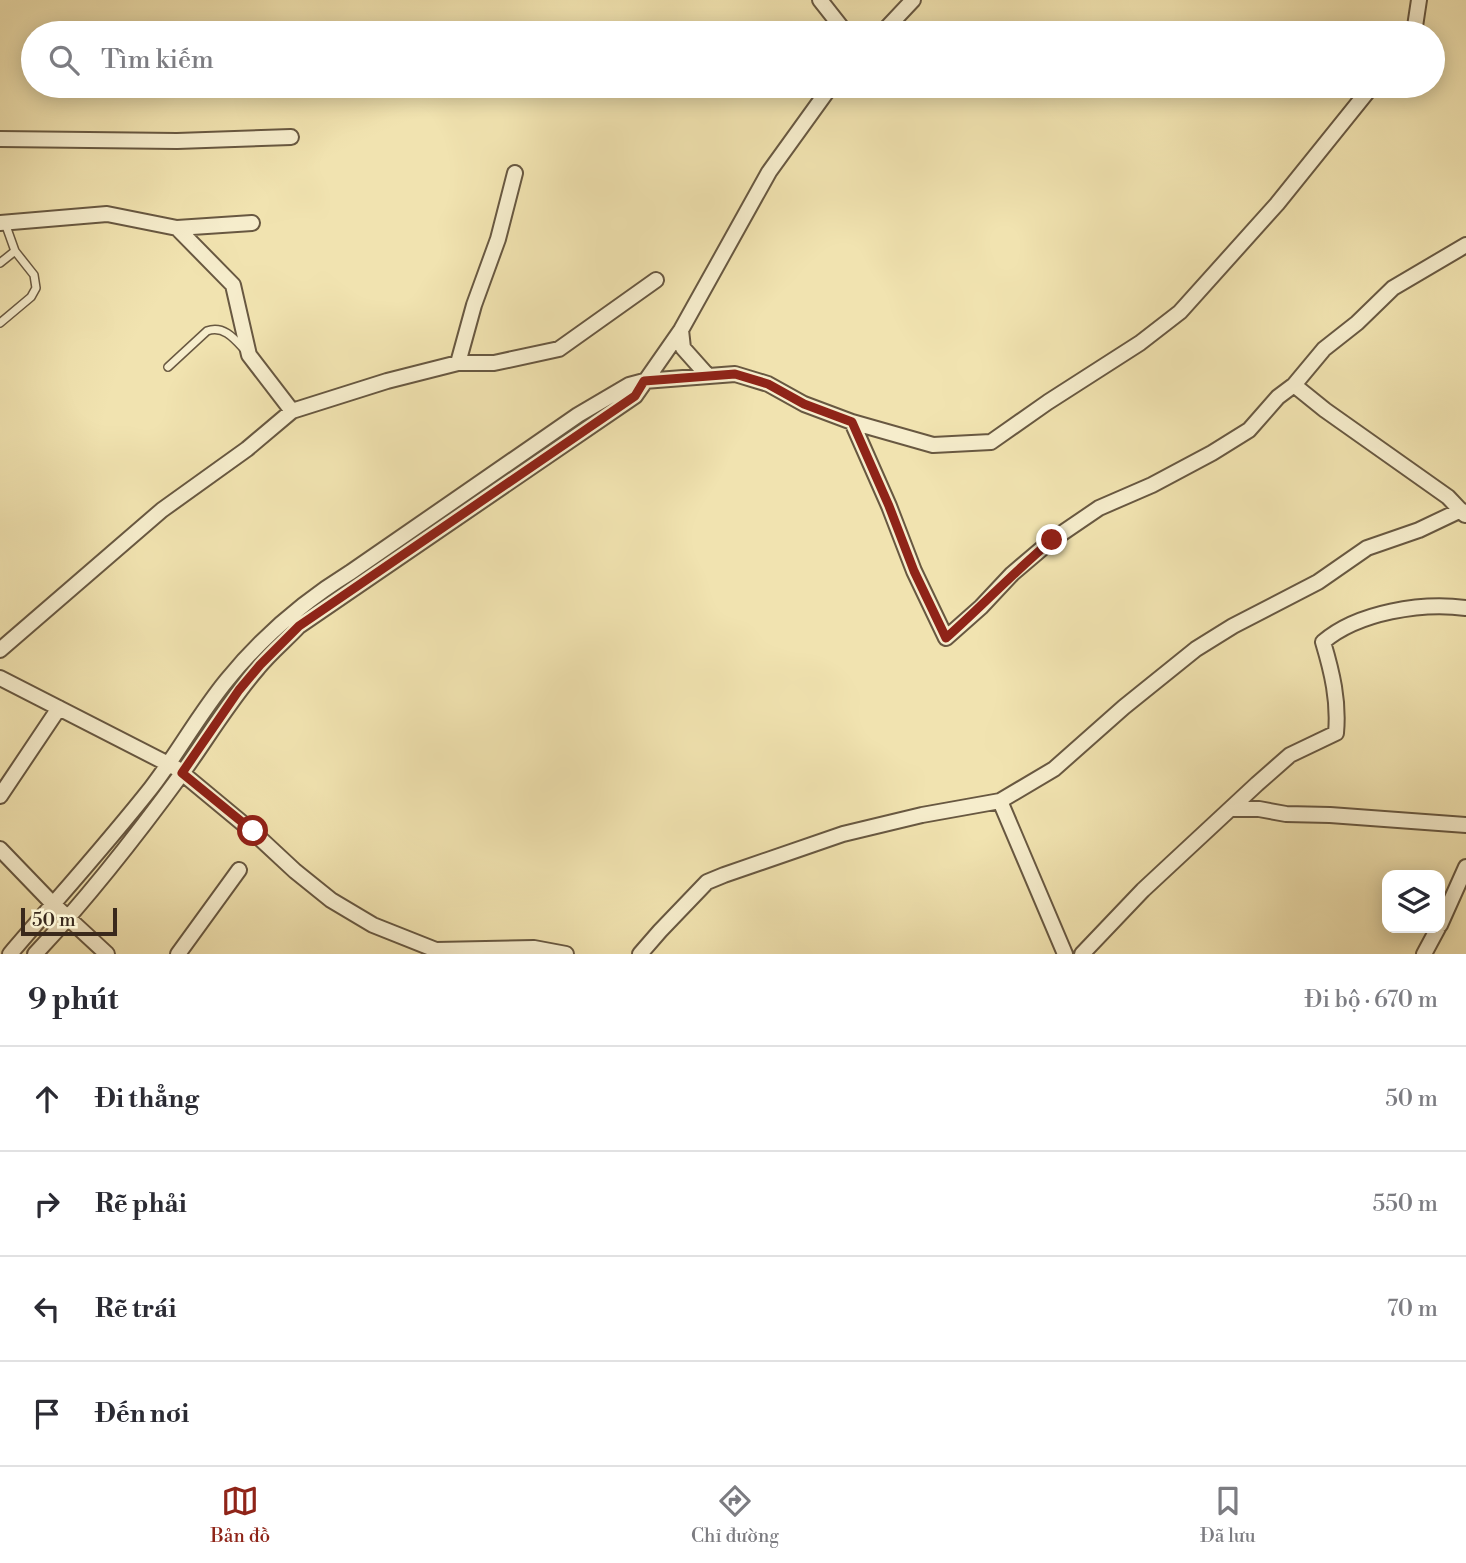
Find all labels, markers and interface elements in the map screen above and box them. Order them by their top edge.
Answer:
search box [21,21,1445,98]
icon: search [45,41,83,79]
text: Tìm kiếm [101,44,214,76]
route end [1036,524,1067,555]
route start [237,815,268,846]
map controls [1382,870,1445,933]
button: layers [1382,870,1445,933]
scale bar [21,905,117,937]
text: 50 m [32,908,76,932]
text: 9 phút [28,981,118,1019]
text: Đi bộ · 670 m [1305,986,1438,1014]
icon: ahead [28,1080,66,1118]
text: Đi thẳng [95,1083,199,1115]
text: 50 m [1385,1085,1438,1113]
icon: right [28,1185,66,1223]
text: Rẽ phải [95,1188,187,1220]
text: 550 m [1373,1190,1438,1218]
icon: left [28,1290,66,1328]
text: Rẽ trái [95,1293,176,1325]
text: 70 m [1387,1295,1438,1323]
icon: arrive [28,1395,66,1433]
text: Đến nơi [95,1398,189,1430]
tab: Bản đồ [210,1482,270,1548]
tab: Chỉ đường [691,1482,779,1548]
tab: Đã lưu [1200,1482,1256,1548]

